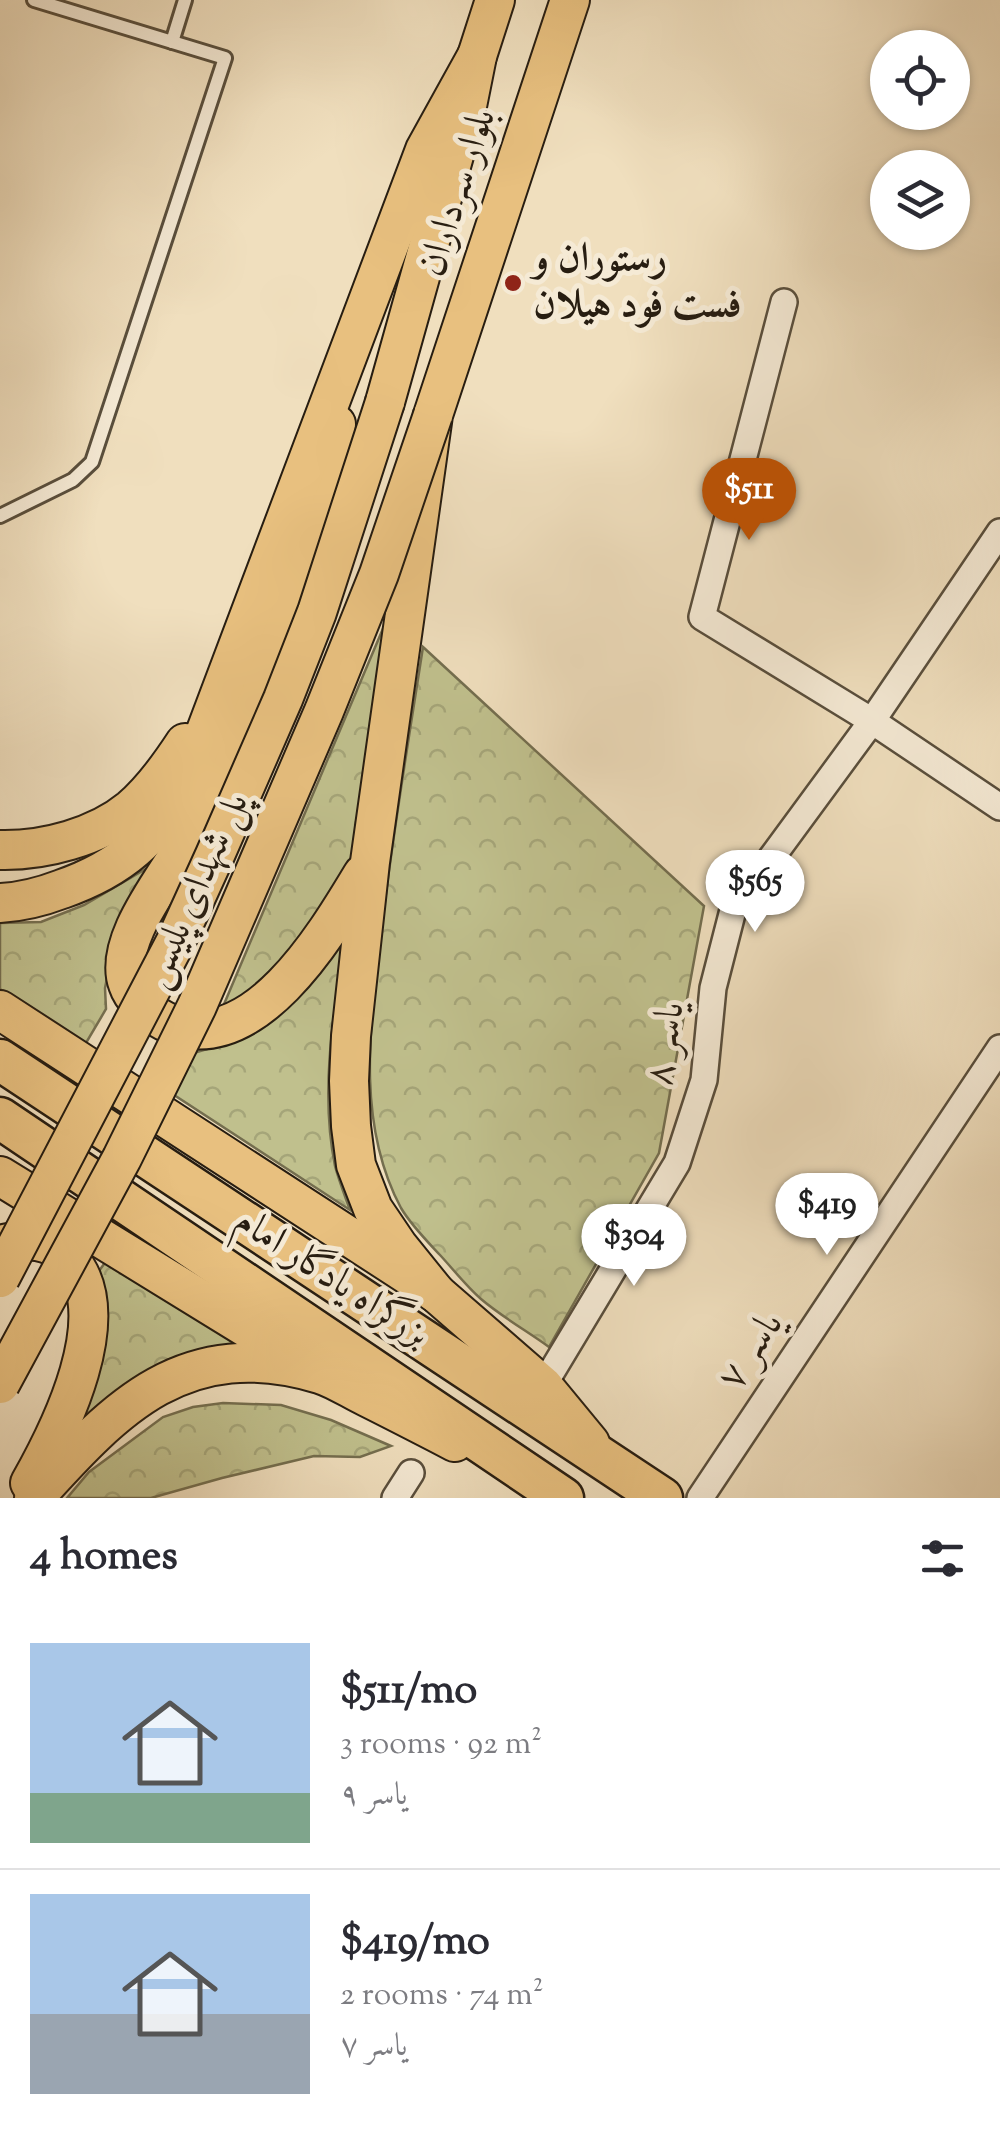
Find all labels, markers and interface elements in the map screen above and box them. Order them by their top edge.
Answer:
map controls [870,30,970,250]
button: locate [870,30,970,130]
street label: بلوار سرداران [405,102,513,284]
button: layers [870,150,970,250]
place label: رستوران و فست فود هیلان [529,232,742,335]
marker: رستوران و فست فود هیلان [502,272,524,294]
pin: $511 [690,458,808,543]
text: $511 [724,467,774,513]
street label: پل شهدای پلیس [128,782,267,998]
pin: $565 [696,850,814,935]
text: $565 [728,859,782,905]
street label: یاسر ۸ [632,995,702,1090]
pin: $419 [768,1173,886,1258]
text: $419 [797,1182,857,1228]
street label: بزرگراه یادگار امام [221,1194,440,1365]
pin: $304 [575,1204,693,1289]
text: $304 [603,1213,665,1259]
street label: یاسر ۷ [705,1299,801,1403]
text: 4 homes [30,1528,178,1588]
icon: filters [915,1531,970,1586]
text: $511/mo [340,1662,477,1722]
icon: home [110,1683,230,1803]
text: 3 rooms · 92 m² [340,1722,542,1768]
text: یاسر ۹ [340,1773,408,1819]
text: $419/mo [340,1913,490,1973]
icon: home [110,1934,230,2054]
text: 2 rooms · 74 m² [340,1973,544,2019]
text: یاسر ۷ [340,2024,408,2070]

